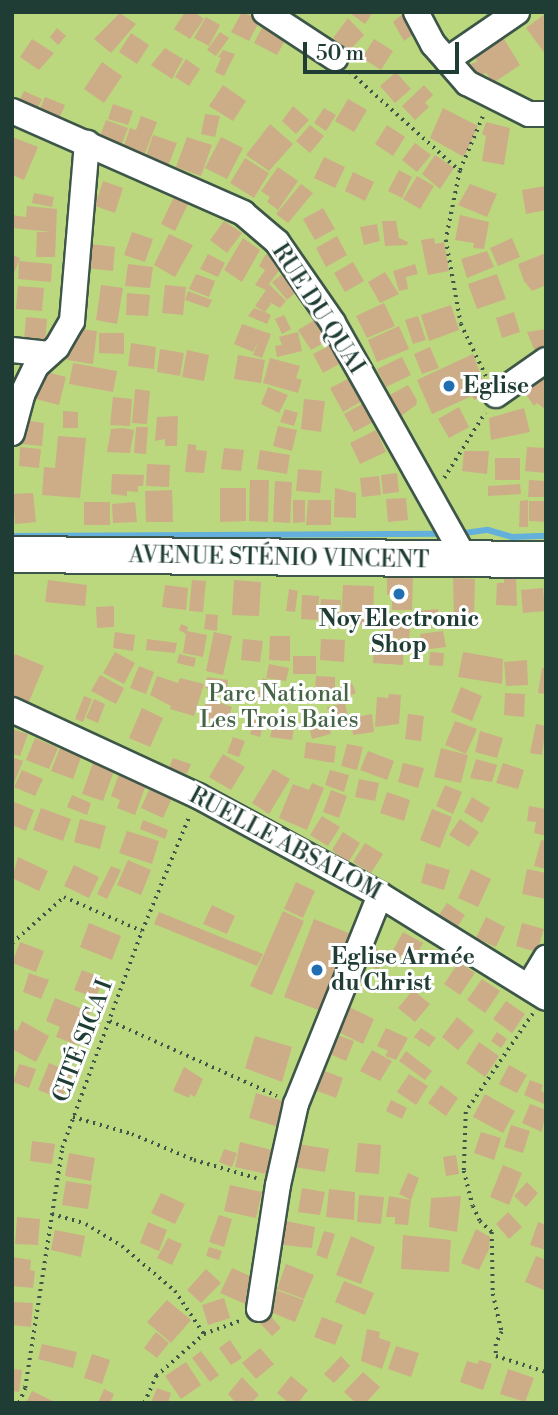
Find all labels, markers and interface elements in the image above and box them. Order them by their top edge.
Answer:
scale bar [306,28,462,72]
text: 50 m [316,41,364,67]
street label: RUE DU QUAI [266,239,370,379]
place label: Eglise [463,372,529,400]
marker: Eglise [441,378,457,394]
street label: AVENUE STÉNIO VINCENT [128,542,430,574]
marker: Noy Electronic Shop [391,586,407,602]
place label: Noy Electronic Shop [319,605,479,659]
park label: Parc National Les Trois Baies [200,680,358,734]
street label: RUELLE ABSALOM [184,782,386,906]
place label: Eglise Armée du Christ [331,943,475,997]
marker: Eglise Armée du Christ [309,962,325,978]
street label: CITÉ SICA I [47,976,119,1106]

